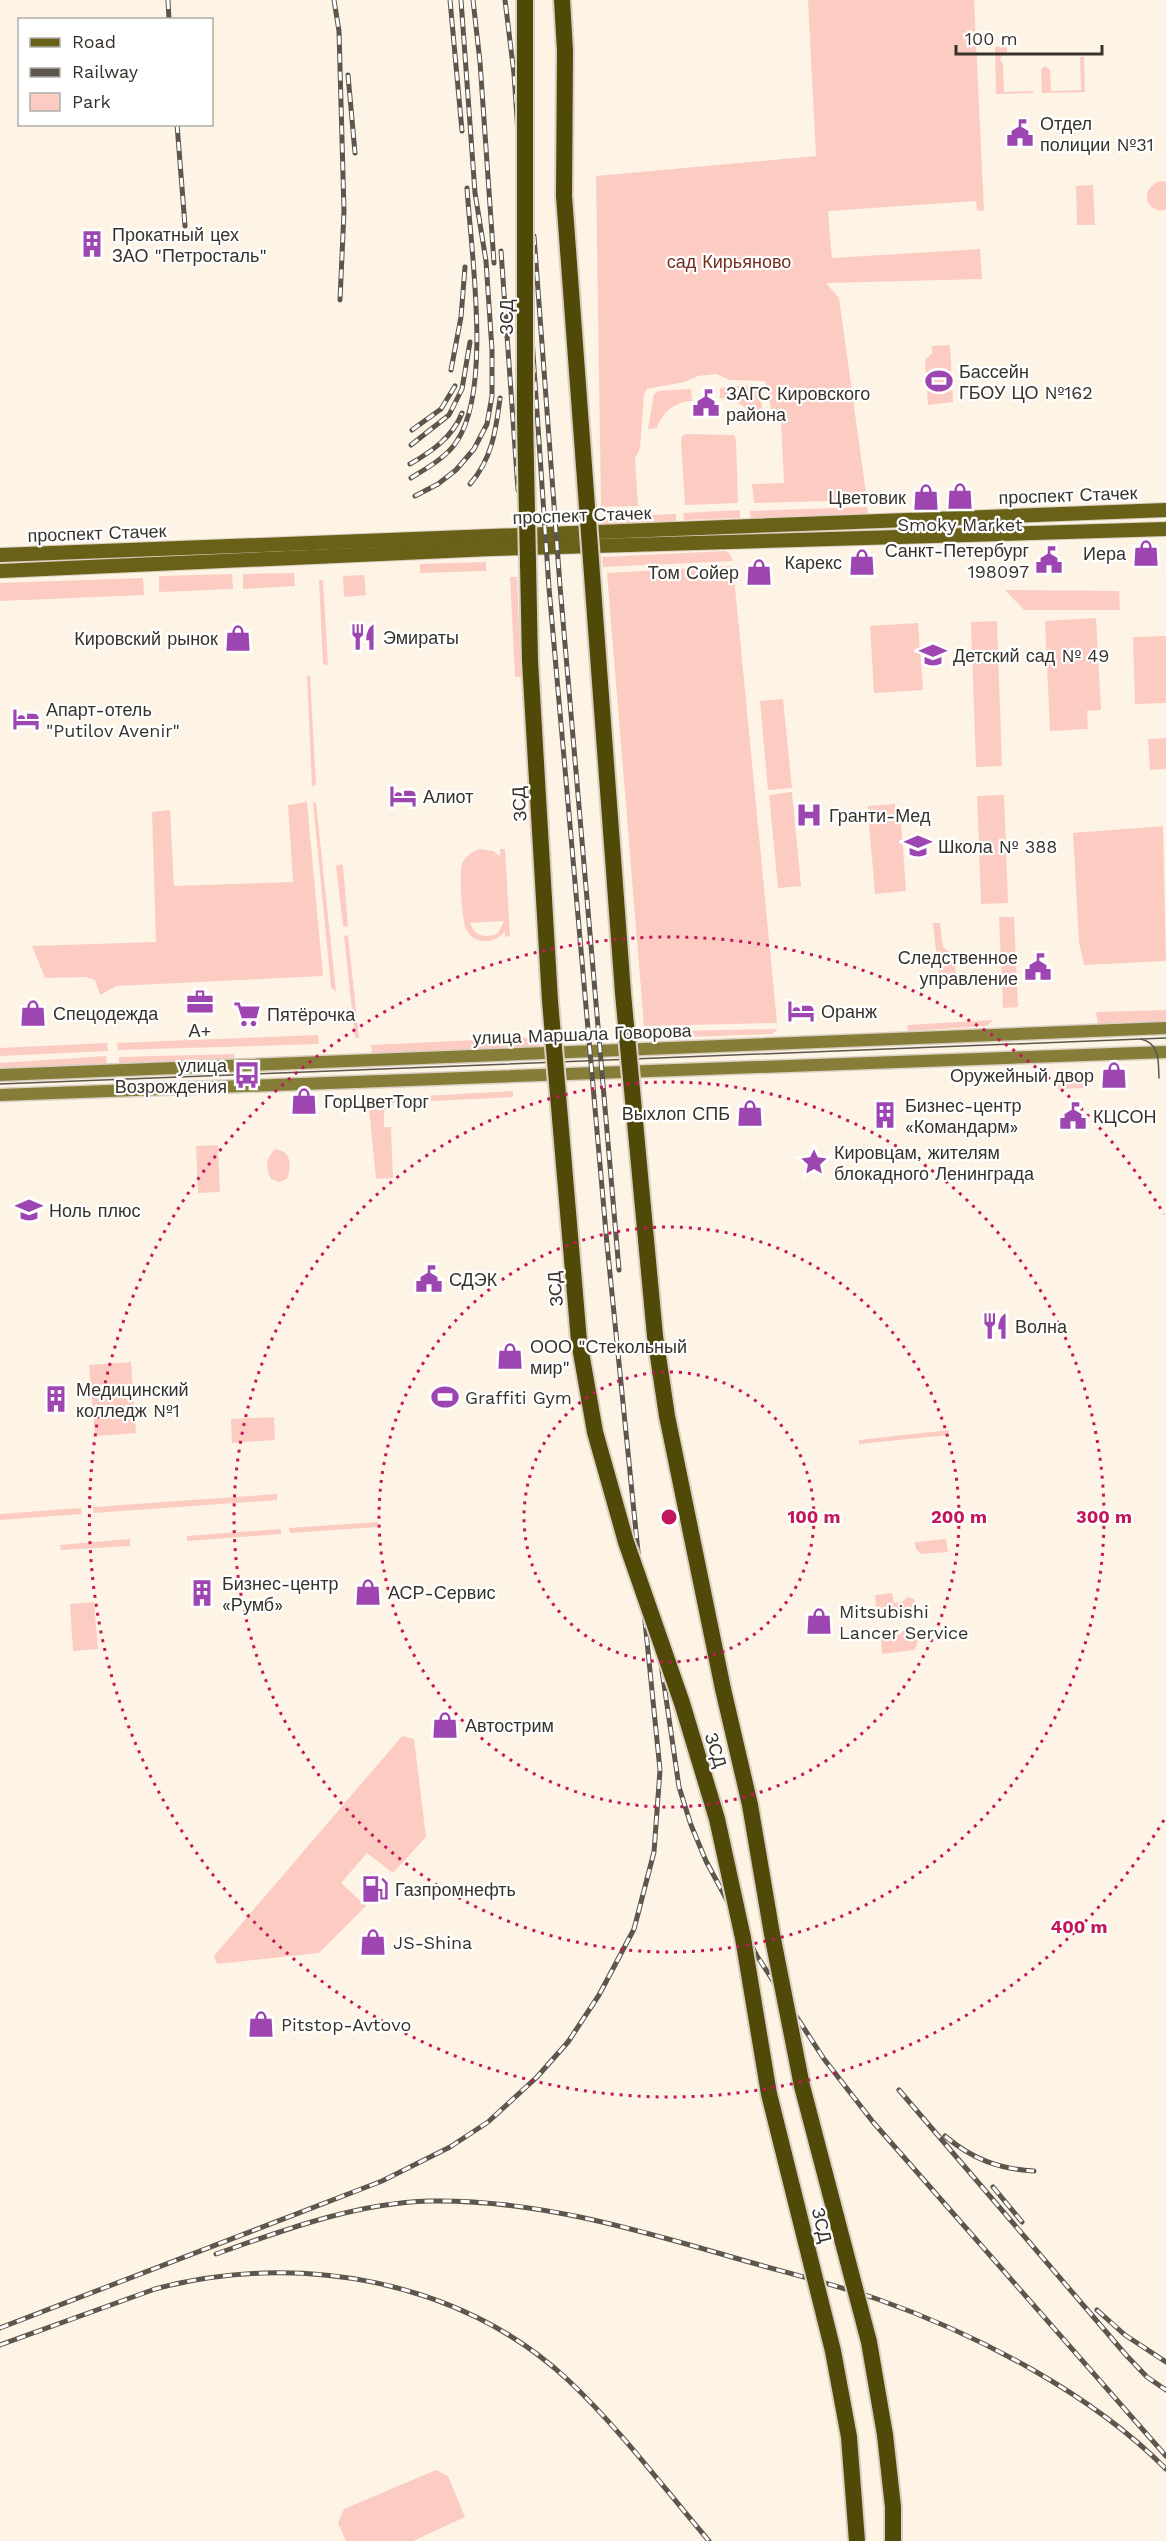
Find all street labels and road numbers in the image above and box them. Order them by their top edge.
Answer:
street label: ЗСД [496,299,517,335]
street label: проспект Стачек [998,482,1138,508]
street label: проспект Стачек [512,502,652,528]
street label: проспект Стачек [27,520,167,546]
street label: ЗСД [508,786,530,822]
street label: улица Маршала Говорова [472,1020,693,1048]
street label: ЗСД [543,1270,567,1308]
street label: ЗСД [701,1730,731,1770]
street label: ЗСД [808,2205,836,2245]

